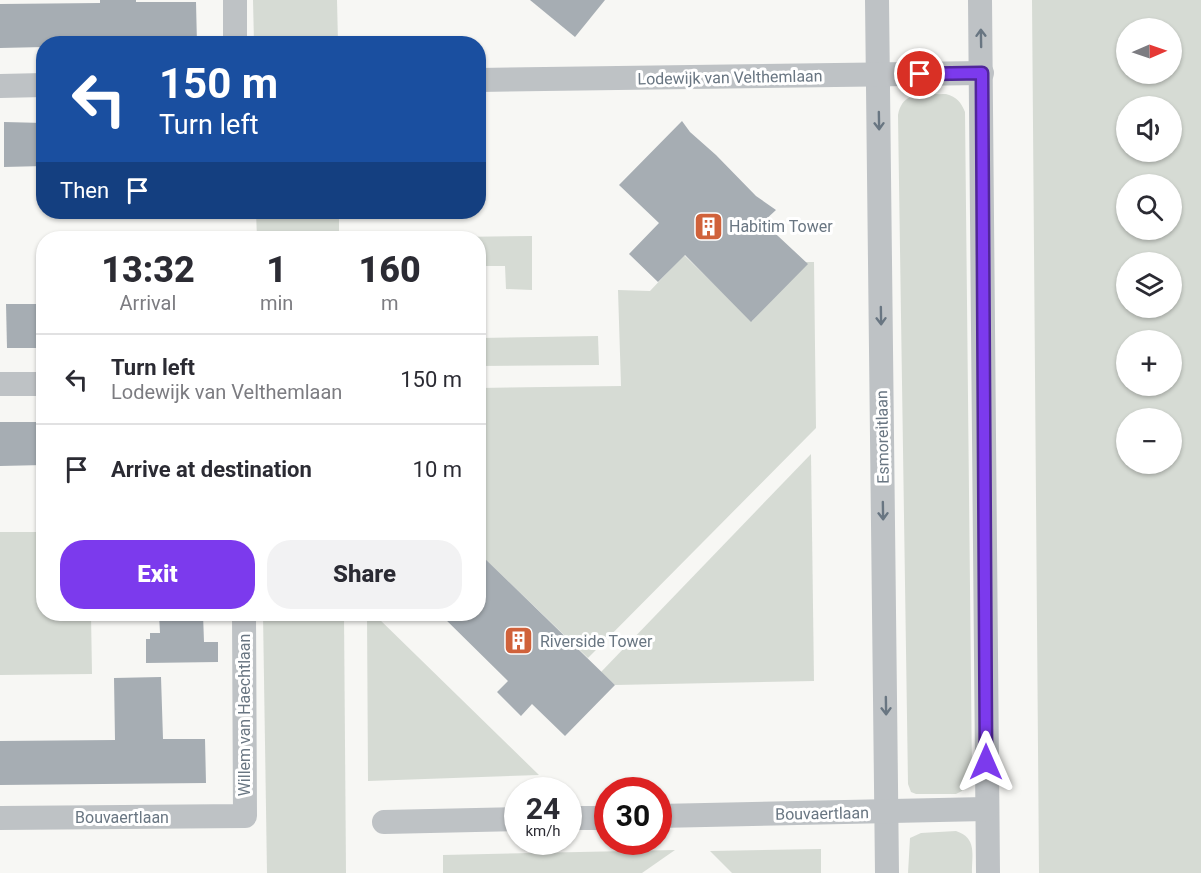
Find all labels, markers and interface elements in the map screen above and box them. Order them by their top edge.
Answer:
north arrow [1116,18,1182,84]
map controls [1116,18,1182,474]
one-way arrow [975,28,987,48]
pin [894,48,945,99]
icon: arrive [903,57,936,90]
text: 150 m [159,59,278,108]
icon: left [60,60,138,138]
street label: Lodewijk van Velthemlaan [637,66,823,89]
button: sound [1116,96,1182,162]
text: Turn left [159,109,259,141]
one-way arrow [873,111,885,131]
icon: arrive [121,174,154,207]
button: search [1116,174,1182,240]
text: Then [60,178,109,203]
building icon: Habitim Tower [692,210,724,242]
place label: Habitim Tower [729,217,833,236]
text: 13:32 [101,249,195,291]
text: 1 [266,249,287,291]
text: 160 [359,249,421,291]
button: layers [1116,252,1182,318]
text: Arrival [120,291,176,315]
text: min [260,291,293,315]
text: m [381,291,398,315]
one-way arrow [875,306,887,326]
button: + [1116,330,1182,396]
text: Turn left [111,355,195,380]
icon: left [60,363,93,396]
text: 150 m [400,367,462,392]
text: Lodewijk van Velthemlaan [111,380,342,404]
street label: Esmoreitlaan [872,390,893,484]
button: − [1116,408,1182,474]
icon: arrive [60,453,93,486]
text: Arrive at destination [111,457,312,482]
text: 10 m [413,457,462,482]
one-way arrow [877,501,889,521]
button: Exit [60,540,255,609]
button: Share [267,540,462,609]
building icon: Riverside Tower [503,625,535,657]
place label: Riverside Tower [540,632,653,651]
street label: Willem van Haechtlaan [235,634,254,796]
one-way arrow [880,696,891,716]
position arrow [954,730,1018,794]
speed limit sign: 30 [594,777,672,855]
text: 24 [526,791,560,826]
street label: Bouvaertlaan [775,803,869,824]
street label: Bouvaertlaan [75,808,169,827]
text: km/h [525,822,561,840]

